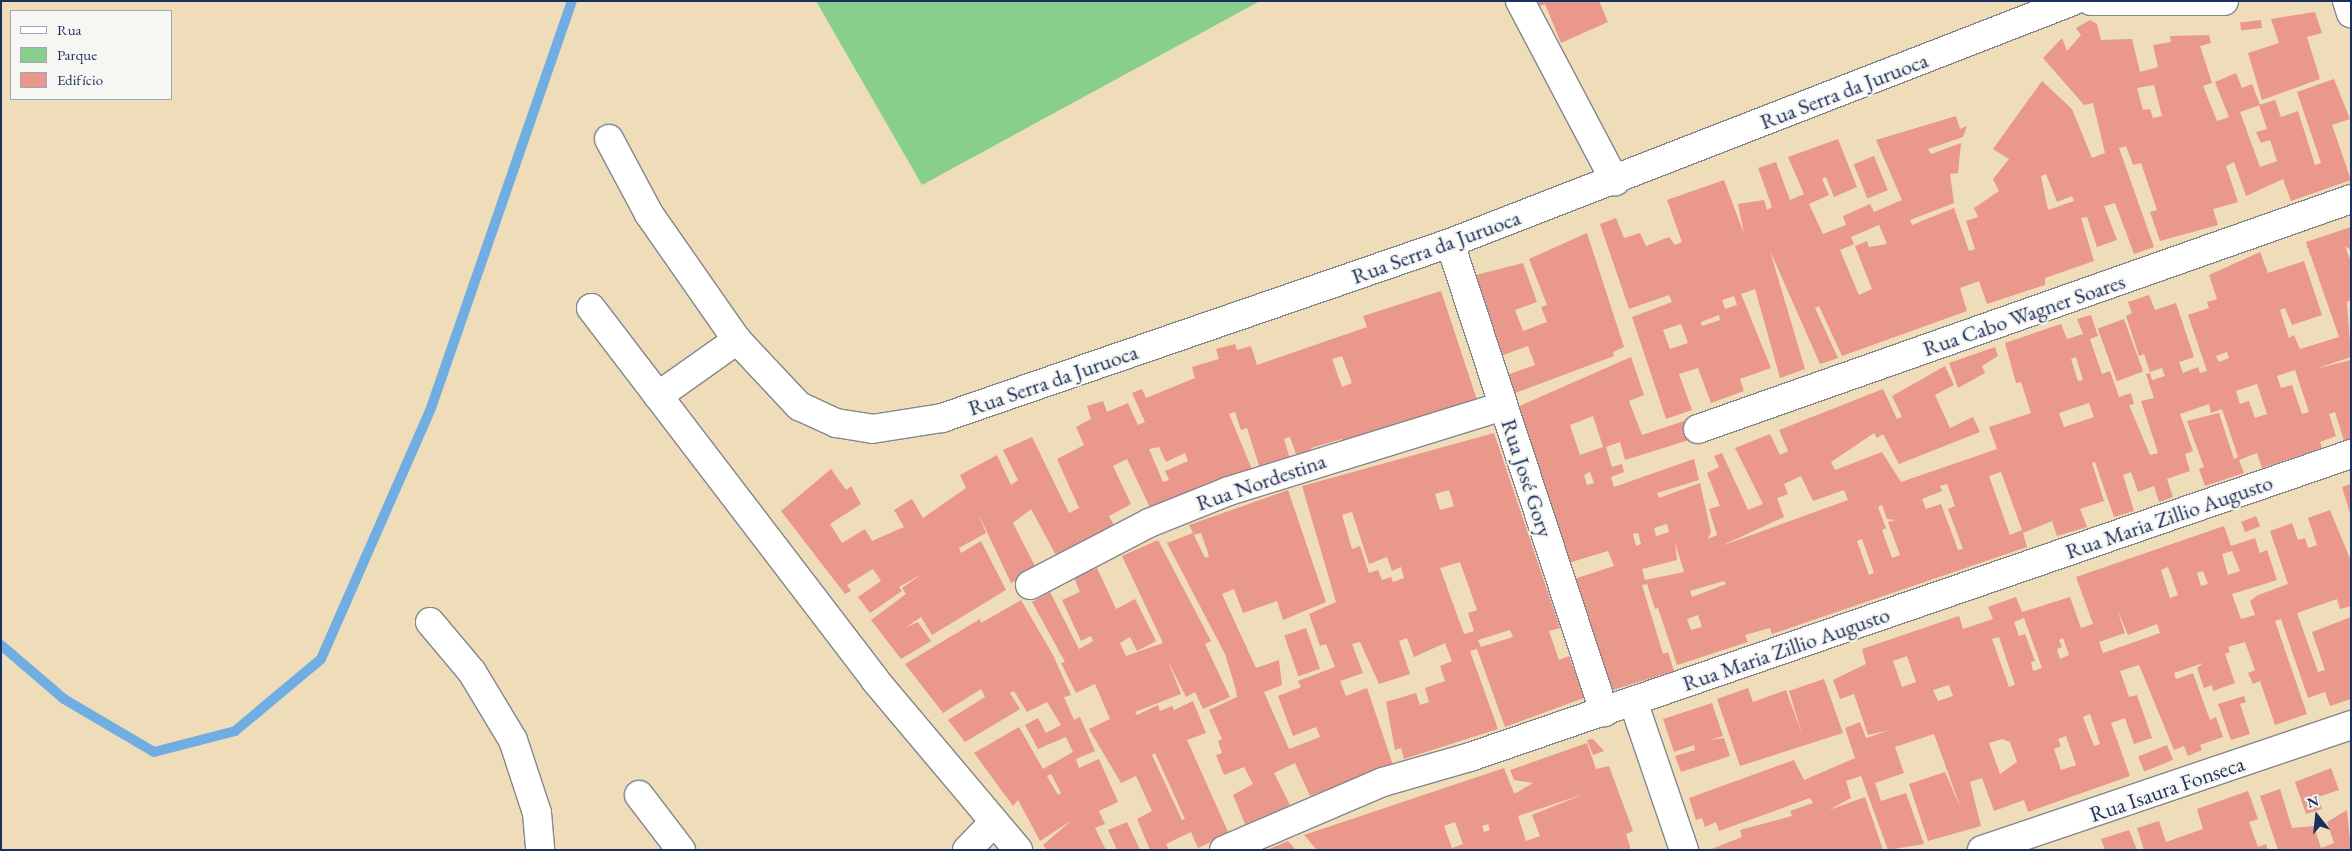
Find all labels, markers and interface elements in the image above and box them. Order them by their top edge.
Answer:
legend [10,10,172,100]
text: Rua [57,20,82,39]
text: Parque [57,45,97,64]
street label: Rua Serra da Juruoca [1756,47,1932,135]
text: Edifício [57,70,103,89]
street label: Rua Serra da Juruoca [1348,204,1524,290]
street label: Rua Cabo Wagner Soares [1919,268,2129,362]
street label: Rua Serra da Juruoca [965,339,1141,421]
street label: Rua José Gory [1495,416,1559,540]
street label: Rua Nordestina [1193,447,1329,517]
street label: Rua Maria Zillio Augusto [2062,469,2276,565]
street label: Rua Maria Zillio Augusto [1679,601,1893,697]
street label: Rua Isaura Fonseca [2086,750,2248,828]
north arrow [2292,791,2342,841]
text: N [2305,791,2321,812]

